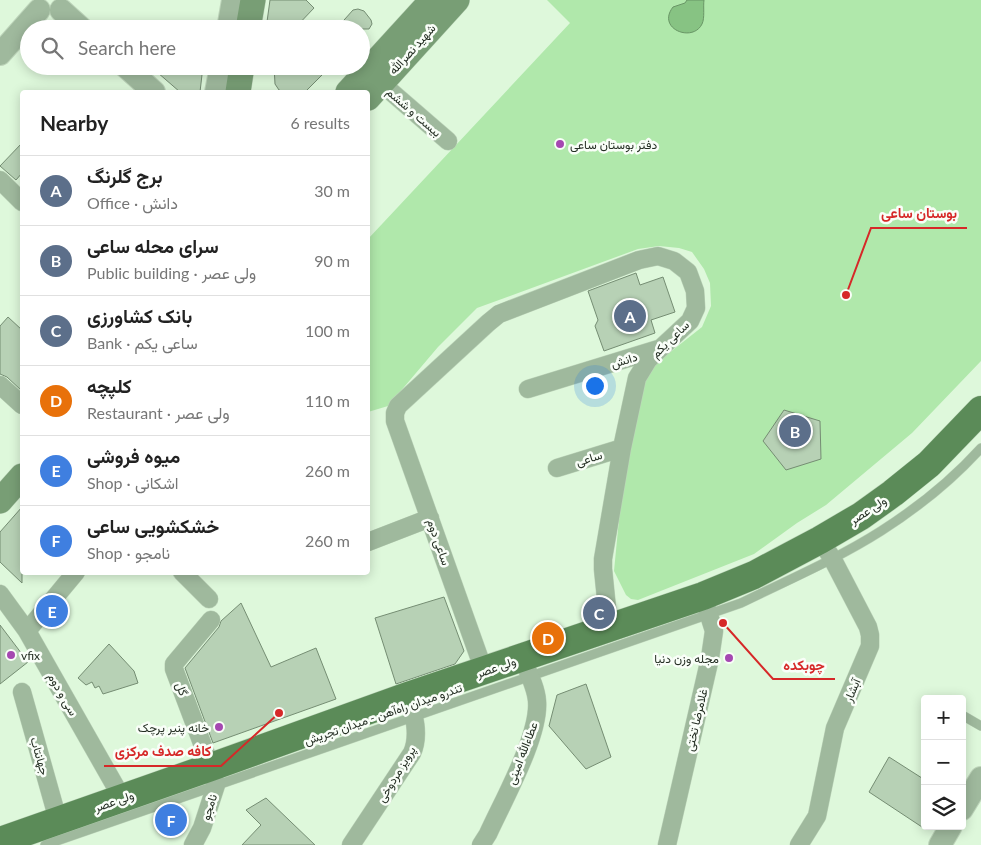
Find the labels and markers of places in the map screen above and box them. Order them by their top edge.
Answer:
place label: دفتر بوستان ساعی [570,137,657,153]
marker: دفتر بوستان ساعی [554,138,566,150]
callout: بوستان ساعی [871,199,967,228]
pin: A [614,297,646,335]
pin: B [779,412,811,450]
pin: E [36,592,68,630]
pin: C [583,594,615,632]
pin: D [532,619,564,657]
place label: vfix [21,648,40,663]
marker: vfix [5,649,17,661]
callout: چوبکده [773,650,835,679]
place label: مجله وزن دنیا [654,651,719,667]
marker: مجله وزن دنیا [723,652,735,664]
place label: خانه پنیر پرچک [138,720,209,736]
marker: خانه پنیر پرچک [213,721,225,733]
callout: کافه صدف مرکزی [104,737,221,766]
pin: F [155,801,187,839]

